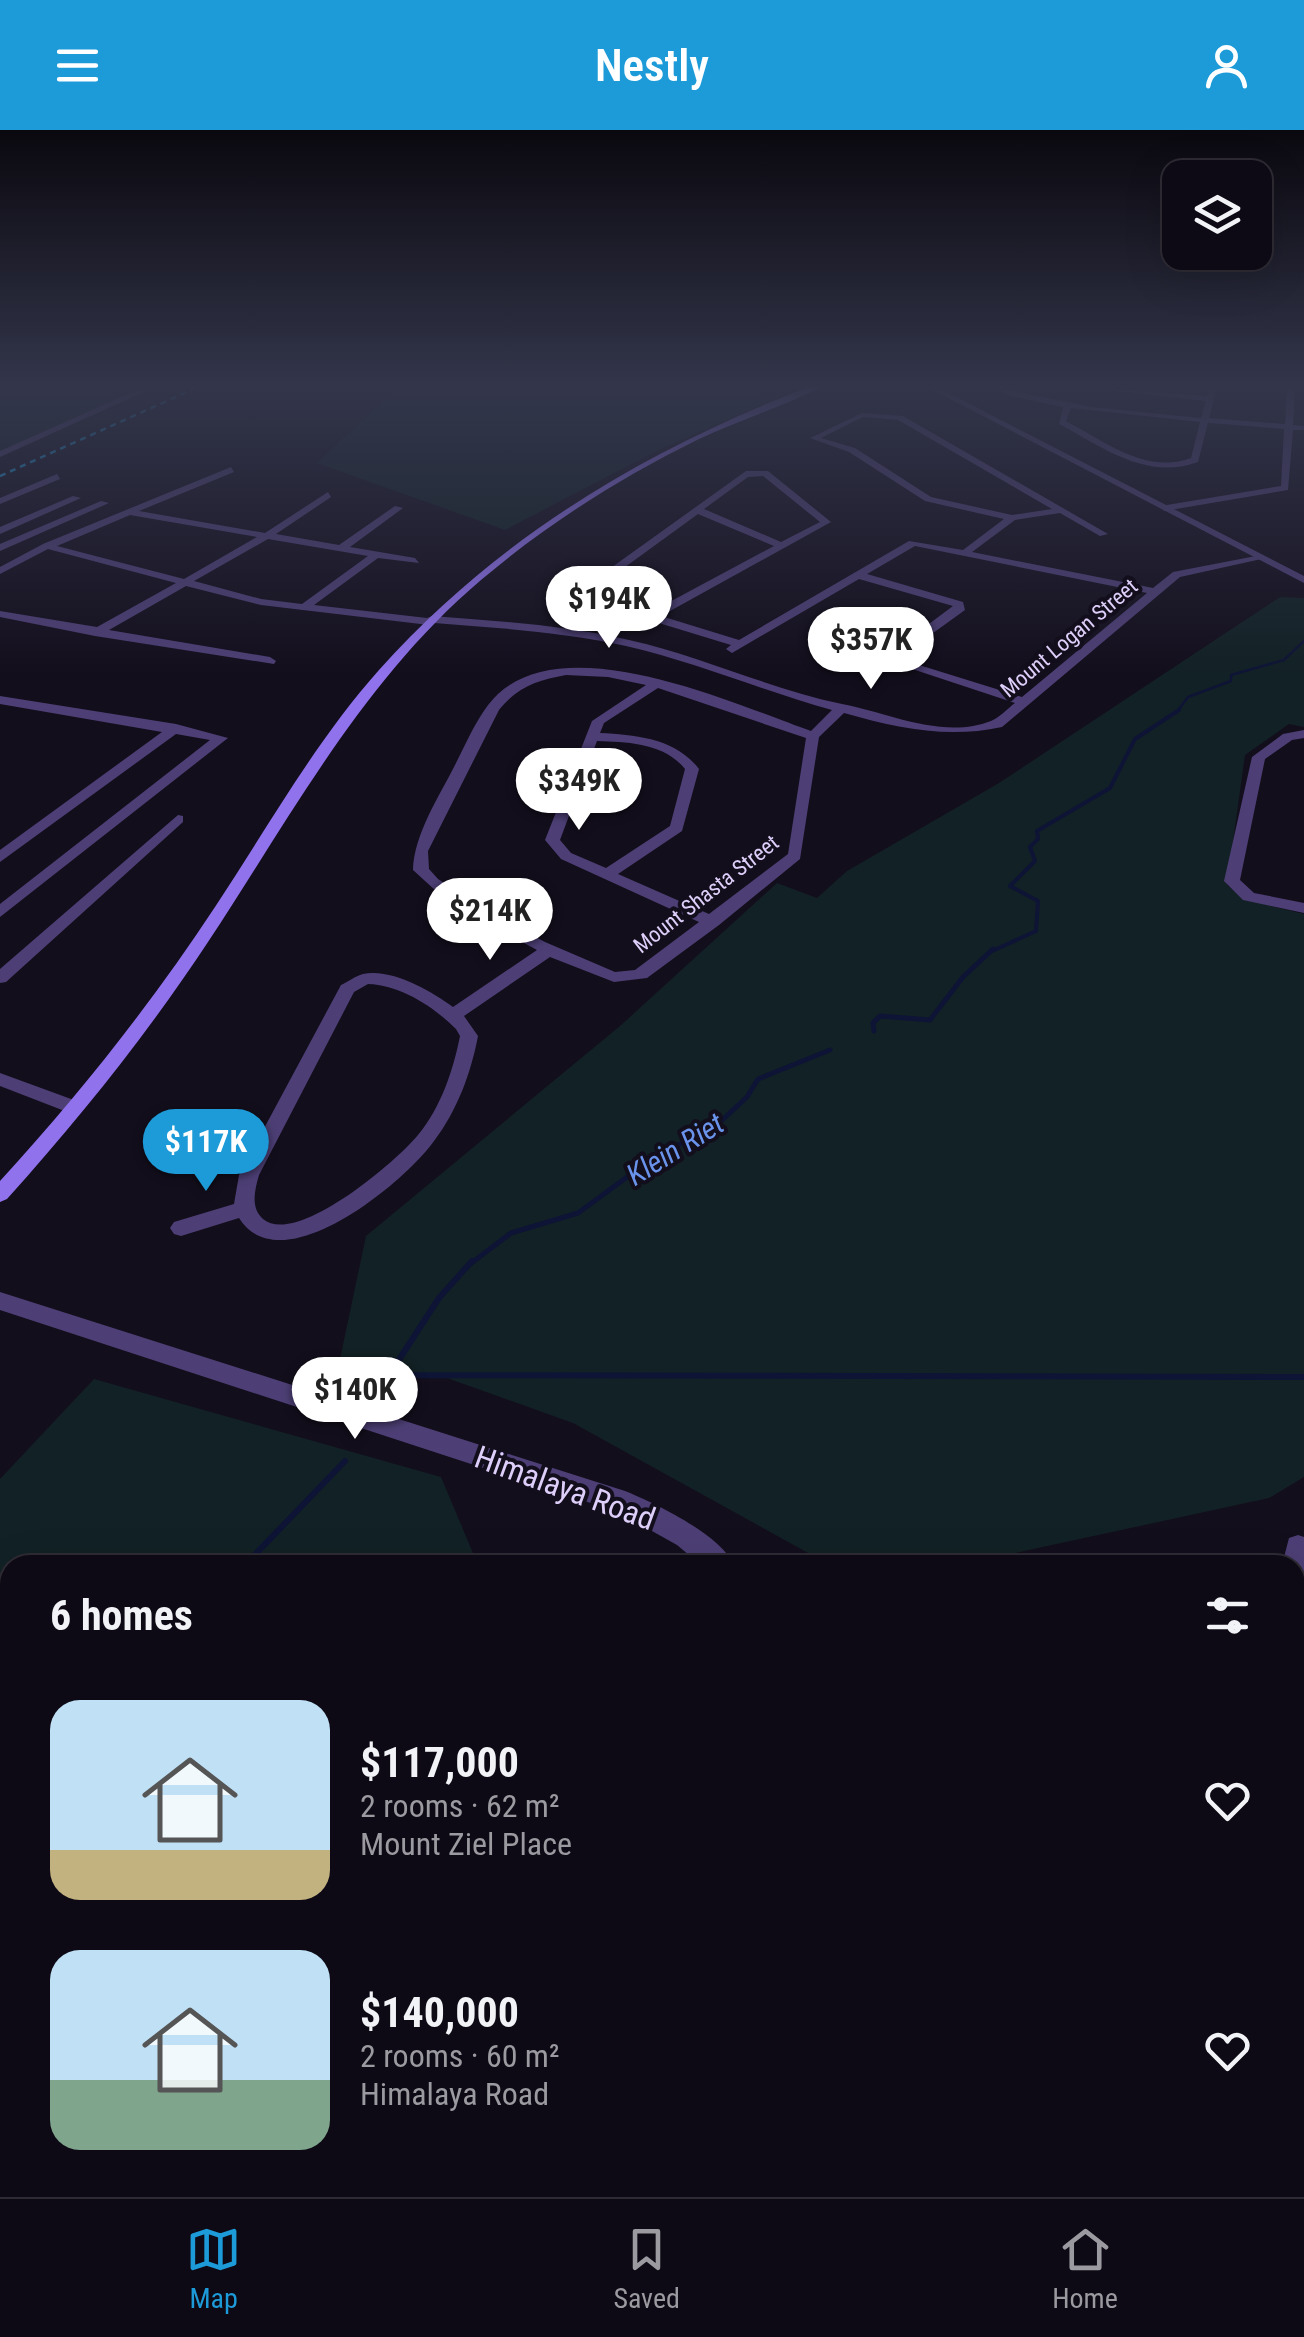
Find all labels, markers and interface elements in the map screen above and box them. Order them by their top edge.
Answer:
icon: menu [50,38,105,93]
icon: person [1199,38,1254,93]
text: Nestly [595,39,709,92]
map controls [1162,160,1272,270]
button: layers [1162,160,1272,270]
pin: $194K [539,566,679,651]
street label: Mount Logan Street [996,574,1142,702]
text: $194K [568,579,650,617]
pin: $357K [801,607,941,692]
text: $357K [830,620,912,658]
pin: $349K [509,748,649,833]
text: $349K [538,761,620,799]
street label: Mount Shasta Street [629,830,783,958]
pin: $214K [420,878,560,963]
text: $214K [449,891,531,929]
water label: Klein Riet [620,1105,730,1192]
pin: $117K [136,1109,276,1194]
text: $117K [165,1122,247,1160]
pin: $140K [285,1357,425,1442]
text: $140K [314,1370,396,1408]
street label: Himalaya Road [470,1438,660,1538]
icon: filters [1200,1588,1255,1643]
text: 6 homes [50,1591,193,1640]
text: $117,000 [360,1738,519,1787]
icon: home [130,1740,250,1860]
icon: heart [1200,1773,1255,1828]
text: 2 rooms · 62 m² [360,1787,559,1825]
text: Mount Ziel Place [360,1825,572,1863]
text: $140,000 [360,1988,519,2037]
icon: home [130,1990,250,2110]
icon: heart [1200,2023,1255,2078]
text: 2 rooms · 60 m² [360,2037,559,2075]
text: Himalaya Road [360,2075,549,2113]
tab: Map [186,2222,241,2315]
tab: Saved [613,2222,680,2315]
tab: Home [1052,2222,1118,2315]

